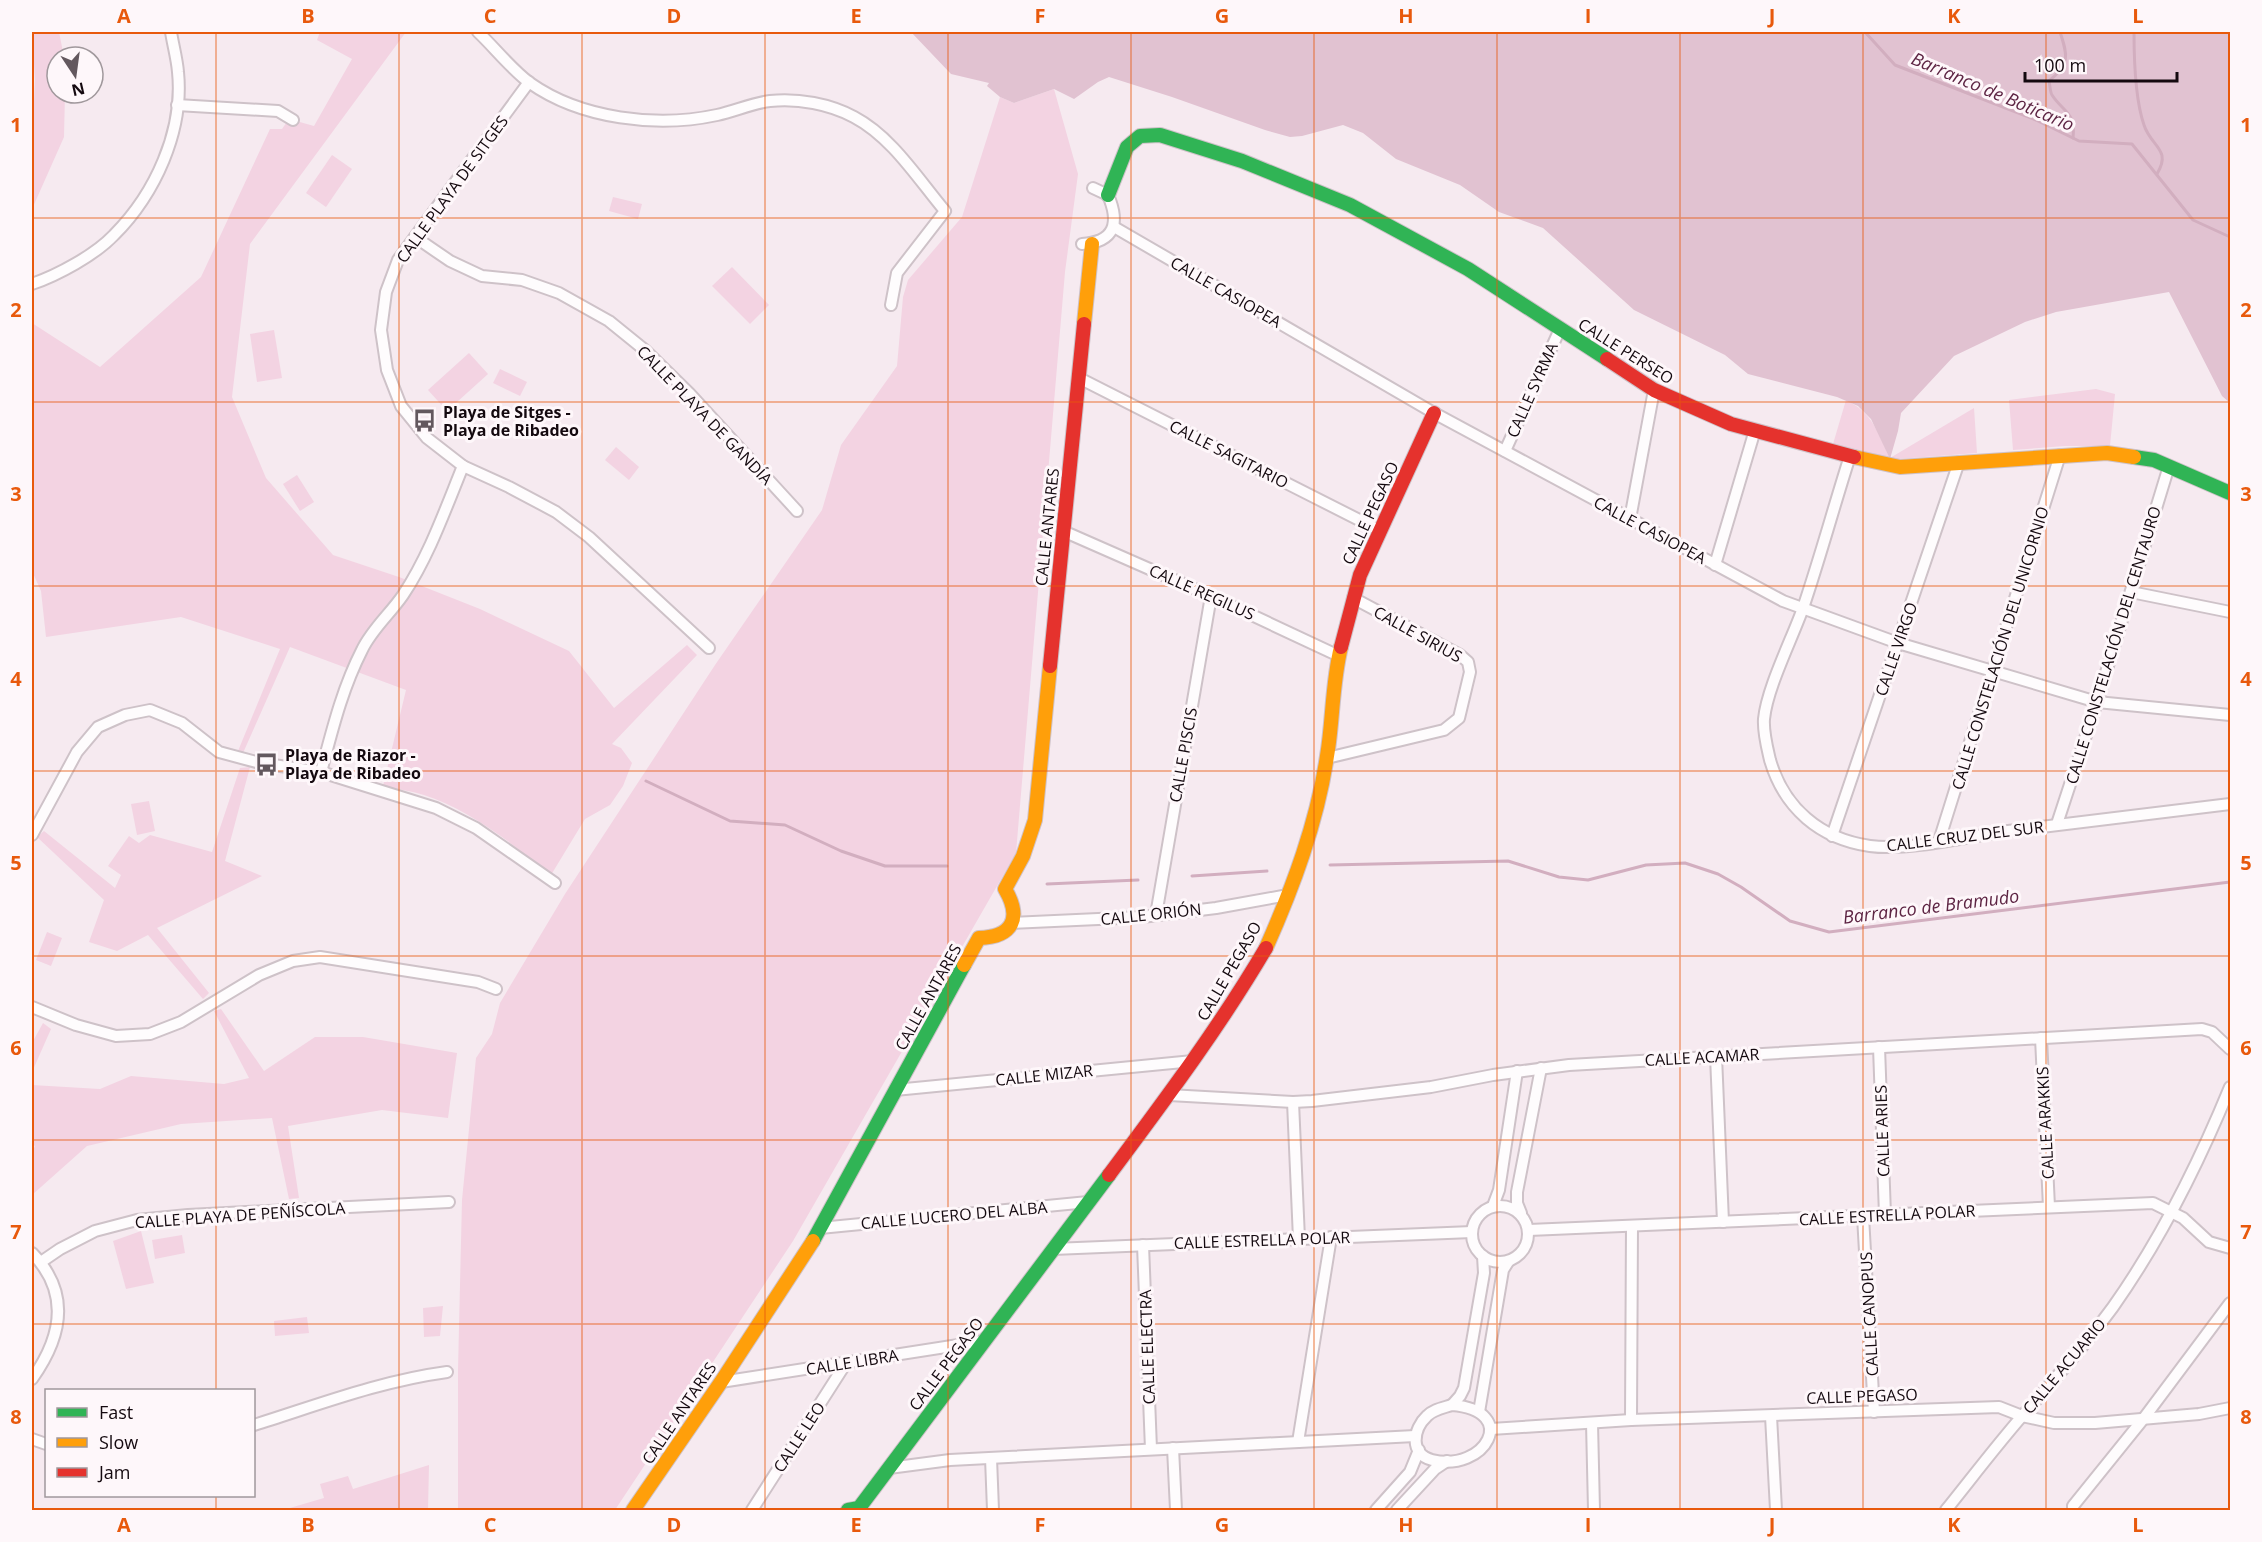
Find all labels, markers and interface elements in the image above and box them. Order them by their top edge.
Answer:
text: A [117,2,131,29]
text: B [301,2,315,29]
text: C [484,2,497,29]
text: D [667,2,681,29]
text: E [850,2,862,29]
text: F [1035,2,1045,29]
text: G [1215,2,1229,29]
text: H [1398,2,1414,29]
text: I [1585,2,1591,29]
text: J [1767,2,1775,29]
text: K [1947,2,1961,29]
text: L [2132,2,2144,29]
north arrow [45,45,105,105]
scale bar [2025,45,2176,83]
water label: Barranco de Boticario [1908,46,2078,136]
text: 100 m [2034,53,2086,77]
text: N [70,77,87,102]
text: 1 [10,111,22,138]
street label: CALLE PLAYA DE SITGES [391,111,513,267]
text: 1 [2240,111,2252,138]
street label: CALLE CASIOPEA [1167,251,1286,333]
text: 2 [10,296,22,323]
text: 2 [2240,296,2252,323]
street label: CALLE PERSEO [1574,313,1678,389]
street label: CALLE SYRMA [1501,338,1563,441]
street label: CALLE PLAYA DE GANDÍA [633,340,778,490]
place label: Playa de Sitges - Playa de Ribadeo [443,401,579,441]
bus stop icon: Playa de Sitges - Playa de Ribadeo [412,408,438,434]
street label: CALLE SAGITARIO [1166,415,1292,493]
street label: CALLE PEGASO [1336,458,1404,568]
street label: CALLE ANTARES [1030,467,1064,587]
text: 3 [10,480,22,507]
text: 3 [2240,480,2252,507]
street label: CALLE CASIOPEA [1590,491,1711,569]
street label: CALLE CONSTELACIÓN DEL CENTAURO [2060,503,2166,787]
street label: CALLE CONSTELACIÓN DEL UNICORNIO [1946,504,2054,792]
street label: CALLE REGILUS [1146,559,1259,625]
street label: CALLE VIRGO [1870,599,1922,699]
street label: CALLE SIRIUS [1370,601,1466,667]
text: 4 [10,665,22,692]
text: 4 [2240,665,2252,692]
street label: CALLE PISCIS [1164,706,1202,804]
place label: Playa de Riazor - Playa de Ribadeo [285,744,421,784]
bus stop icon: Playa de Riazor - Playa de Ribadeo [254,751,280,777]
street label: CALLE CRUZ DEL SUR [1885,815,2045,857]
text: 5 [10,849,22,876]
text: 5 [2240,849,2252,876]
water label: Barranco de Bramudo [1841,883,2021,929]
street label: CALLE ORIÓN [1100,898,1202,930]
street label: CALLE PEGASO [1192,917,1266,1025]
street label: CALLE ANTARES [890,940,966,1054]
text: 6 [10,1034,22,1061]
text: 6 [2240,1034,2252,1061]
street label: CALLE ACAMAR [1644,1043,1760,1071]
street label: CALLE MIZAR [994,1059,1094,1091]
street label: CALLE ARAKKIS [2031,1066,2059,1180]
street label: CALLE ARIES [1869,1084,1895,1177]
street label: CALLE LUCERO DEL ALBA [860,1196,1049,1234]
street label: CALLE PLAYA DE PEÑÍSCOLA [134,1197,347,1233]
street label: CALLE ESTRELLA POLAR [1798,1199,1976,1231]
text: 7 [10,1218,22,1245]
text: 7 [2240,1218,2252,1245]
street label: CALLE ESTRELLA POLAR [1173,1226,1351,1254]
street label: CALLE CANOPUS [1855,1251,1883,1377]
street label: CALLE ELECTRA [1134,1288,1160,1405]
street label: CALLE PEGASO [904,1313,988,1415]
street label: CALLE ACUARIO [2017,1313,2111,1419]
street label: CALLE LIBRA [804,1344,901,1380]
street label: CALLE ANTARES [637,1358,721,1468]
street label: CALLE PEGASO [1806,1383,1918,1409]
legend [45,1389,255,1497]
street label: CALLE LEO [768,1398,830,1476]
text: Fast [99,1400,133,1424]
text: 8 [10,1403,22,1430]
text: 8 [2240,1403,2252,1430]
text: Slow [99,1430,138,1454]
text: Jam [97,1460,131,1484]
text: A [117,1511,131,1538]
text: B [301,1511,315,1538]
text: C [484,1511,497,1538]
text: D [667,1511,681,1538]
text: E [850,1511,862,1538]
text: F [1035,1511,1045,1538]
text: G [1215,1511,1229,1538]
text: H [1398,1511,1414,1538]
text: I [1585,1511,1591,1538]
text: J [1767,1511,1775,1538]
text: K [1947,1511,1961,1538]
text: L [2132,1511,2144,1538]

